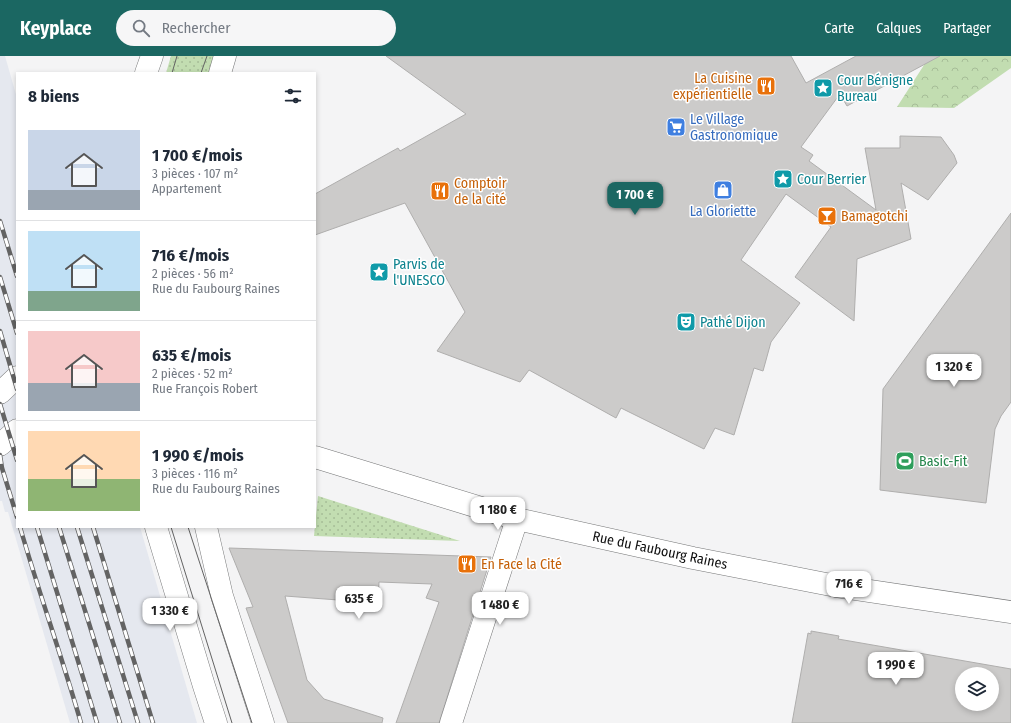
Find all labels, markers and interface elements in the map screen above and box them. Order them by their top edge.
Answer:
search box [116,10,396,46]
text: Keyplace [20,17,92,40]
icon: search [130,17,152,39]
text: Rechercher [162,19,231,37]
text: Carte [824,20,854,37]
text: Calques [876,20,921,37]
text: Partager [943,20,991,37]
place label: La Cuisine expérientielle [673,70,752,103]
place label: Cour Bénigne Bureau [837,72,913,105]
restaurant icon: La Cuisine expérientielle [755,75,777,97]
place icon: Cour Bénigne Bureau [812,77,834,99]
icon: filters [282,85,304,107]
text: 8 biens [28,86,79,107]
place label: Le Village Gastronomique [690,111,778,144]
supermarket icon: Le Village Gastronomique [665,116,687,138]
text: 1 700 €/mois [152,145,242,166]
icon: home [60,146,108,194]
text: 3 pièces · 107 m² [152,166,238,181]
place icon: Cour Berrier [772,168,794,190]
place label: Cour Berrier [797,171,866,188]
place label: Comptoir de la cité [454,175,507,208]
shop icon: La Gloriette [712,179,734,201]
restaurant icon: Comptoir de la cité [429,180,451,202]
text: Appartement [152,181,221,196]
pin: 1 700 € [598,182,672,216]
text: 1 700 € [616,187,654,202]
place label: La Gloriette [690,203,756,220]
bar icon: Bamagotchi [816,205,838,227]
place label: Bamagotchi [841,208,908,225]
text: 716 €/mois [152,245,229,266]
icon: home [60,247,108,295]
place label: Parvis de l'UNESCO [393,256,445,289]
place icon: Parvis de l'UNESCO [368,261,390,283]
text: 2 pièces · 56 m² [152,266,234,281]
text: Rue du Faubourg Raines [152,281,280,296]
theatre icon: Pathé Dijon [675,311,697,333]
place label: Pathé Dijon [700,314,766,331]
text: 635 €/mois [152,345,231,366]
icon: home [60,347,108,395]
pin: 1 320 € [917,354,991,388]
text: 1 320 € [935,359,973,374]
text: 2 pièces · 52 m² [152,366,233,381]
text: Rue François Robert [152,381,258,396]
text: 1 990 €/mois [152,445,244,466]
icon: home [60,447,108,495]
sports icon: Basic-Fit [894,450,916,472]
place label: Basic-Fit [919,453,968,470]
text: 3 pièces · 116 m² [152,466,238,481]
text: Rue du Faubourg Raines [152,481,280,496]
pin: 1 180 € [461,497,535,531]
text: 1 180 € [479,502,517,517]
street label: Rue du Faubourg Raines [591,528,729,573]
restaurant icon: En Face la Cité [456,553,478,575]
place label: En Face la Cité [481,556,562,573]
pin: 716 € [821,571,877,605]
text: 716 € [835,576,863,591]
pin: 635 € [331,586,387,620]
text: 635 € [345,591,373,606]
pin: 1 480 € [463,592,537,626]
text: 1 480 € [481,597,519,612]
pin: 1 330 € [133,598,207,632]
text: 1 330 € [151,603,189,618]
pin: 1 990 € [859,652,933,686]
text: 1 990 € [877,657,915,672]
map controls [955,667,999,711]
button: layers [955,667,999,711]

